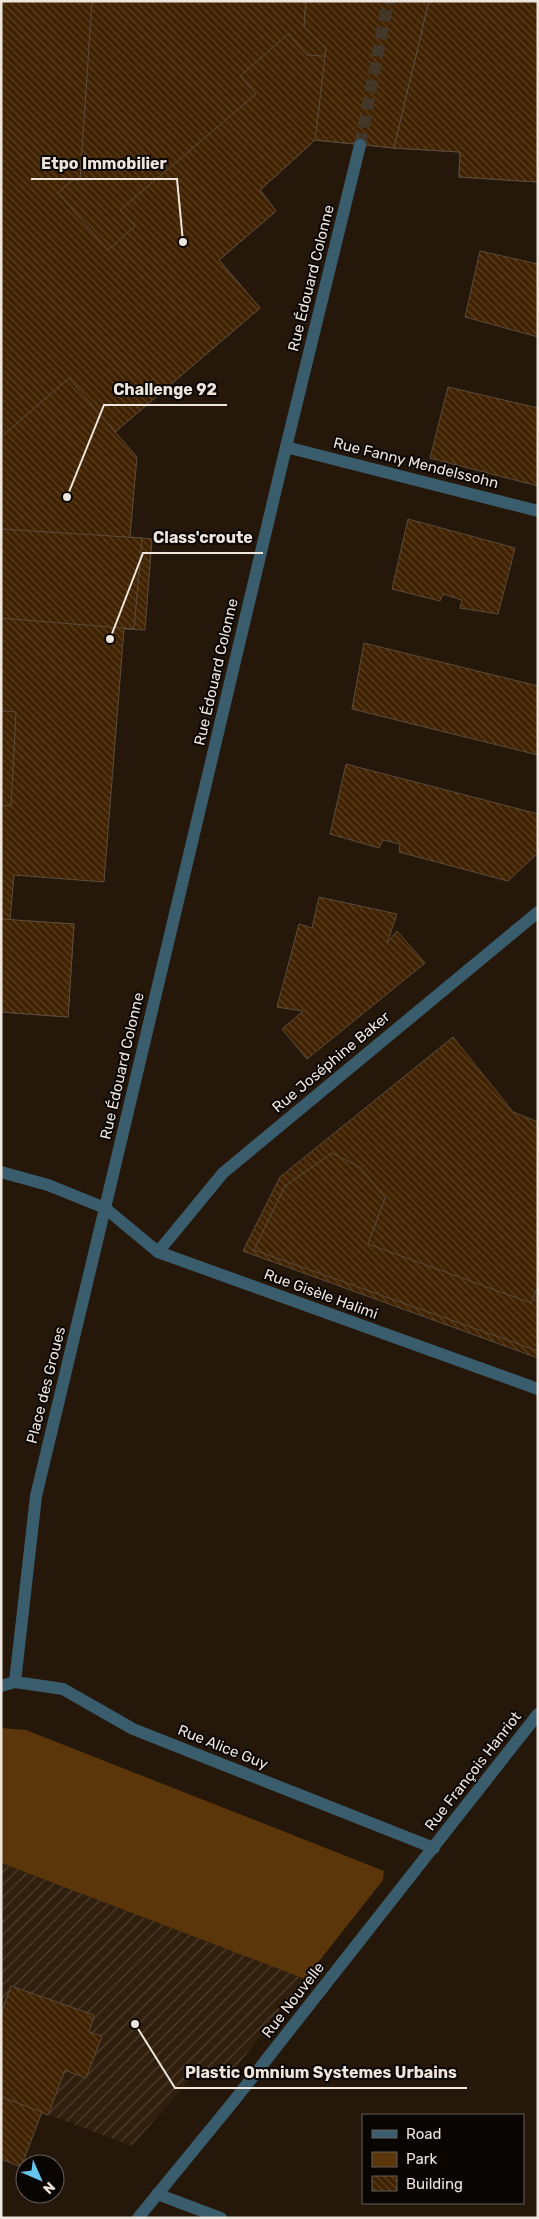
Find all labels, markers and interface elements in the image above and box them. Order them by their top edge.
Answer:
callout: Etpo Immobilier [31,148,177,179]
text: Etpo Immobilier [41,154,168,173]
street label: Rue Édouard Colonne [284,203,338,353]
callout: Challenge 92 [104,374,227,405]
text: Challenge 92 [113,380,217,399]
street label: Rue Fanny Mendelssohn [332,434,500,492]
callout: Class'croute [143,522,263,553]
text: Class'croute [153,528,253,547]
street label: Rue Édouard Colonne [190,597,242,747]
street label: Rue Édouard Colonne [96,991,148,1141]
street label: Rue Joséphine Baker [269,1007,394,1116]
street label: Rue Gisèle Halimi [262,1265,380,1323]
street label: Place des Groues [23,1324,69,1445]
street label: Rue François Hanriot [421,1708,525,1834]
street label: Rue Alice Guy [175,1721,271,1773]
street label: Rue Nouvelle [258,1959,328,2041]
callout: Plastic Omnium Systemes Urbains [175,2057,467,2088]
text: Plastic Omnium Systemes Urbains [185,2063,457,2082]
legend [362,2114,524,2204]
text: Road [406,2125,442,2143]
text: Park [406,2150,437,2168]
north arrow [15,2154,65,2204]
text: Building [406,2175,463,2193]
text: N [39,2178,58,2197]

